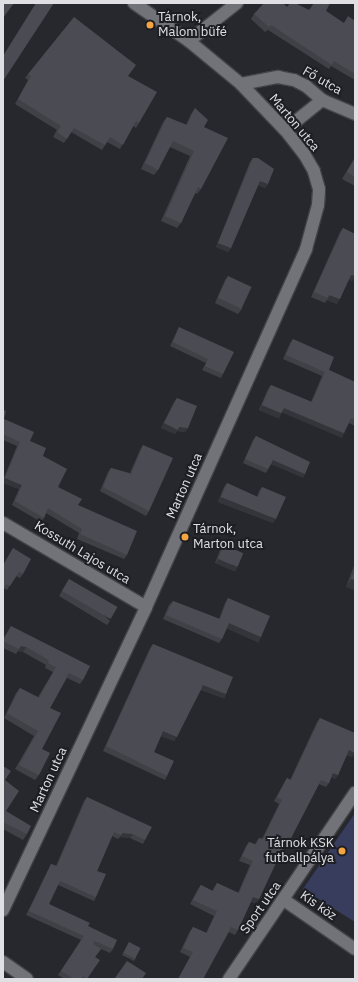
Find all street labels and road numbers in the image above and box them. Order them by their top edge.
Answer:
street label: Fő utca [300,64,344,98]
street label: Marton utca [266,91,322,155]
street label: Marton utca [164,451,206,521]
street label: Kossuth Lajos utca [31,518,133,588]
street label: Marton utca [27,745,71,815]
street label: Sport utca [237,879,285,937]
street label: Kis köz [297,888,339,924]

